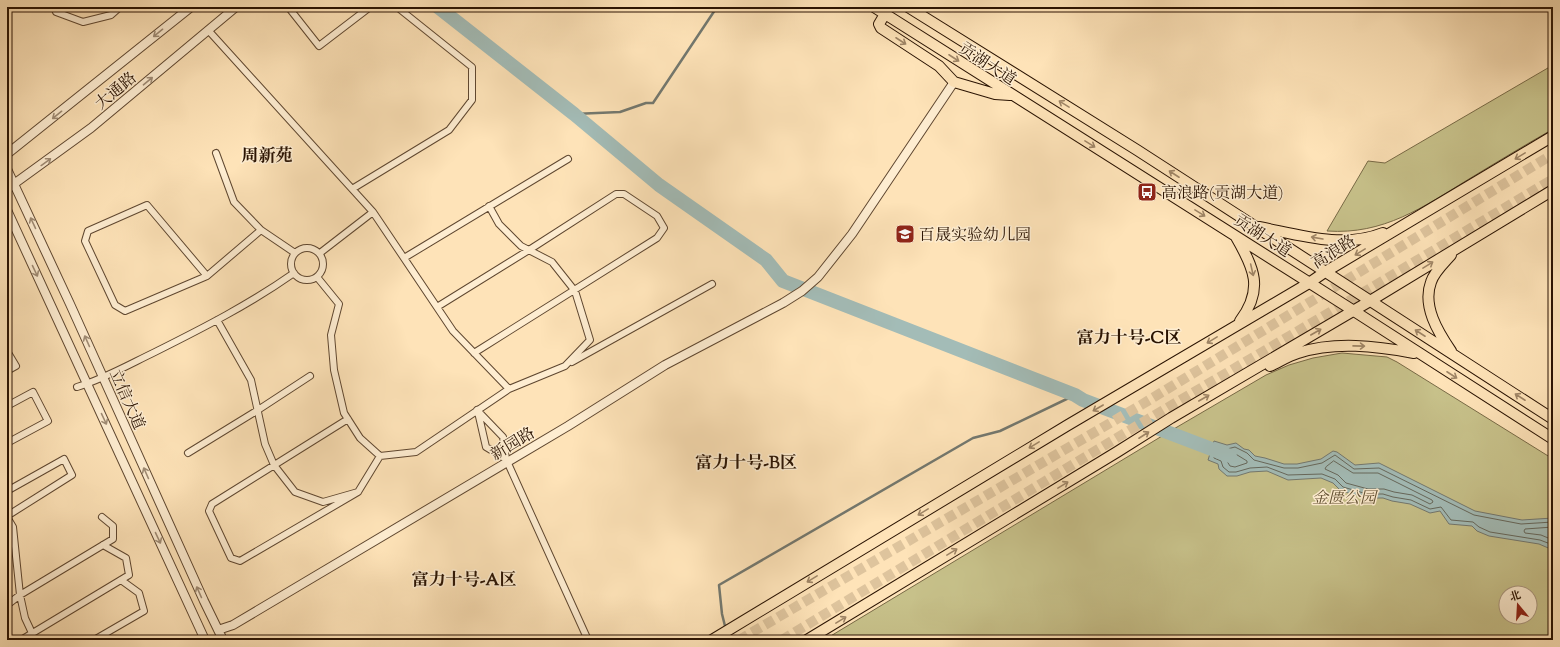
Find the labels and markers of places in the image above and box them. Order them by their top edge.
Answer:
bus stop icon: 高浪路(贡湖大道) [1136,181,1158,203]
place label: 高浪路(贡湖大道) [1161,183,1283,206]
school or university icon: 百晟实验幼儿园 [894,223,916,245]
place label: 百晟实验幼儿园 [919,225,1031,248]

